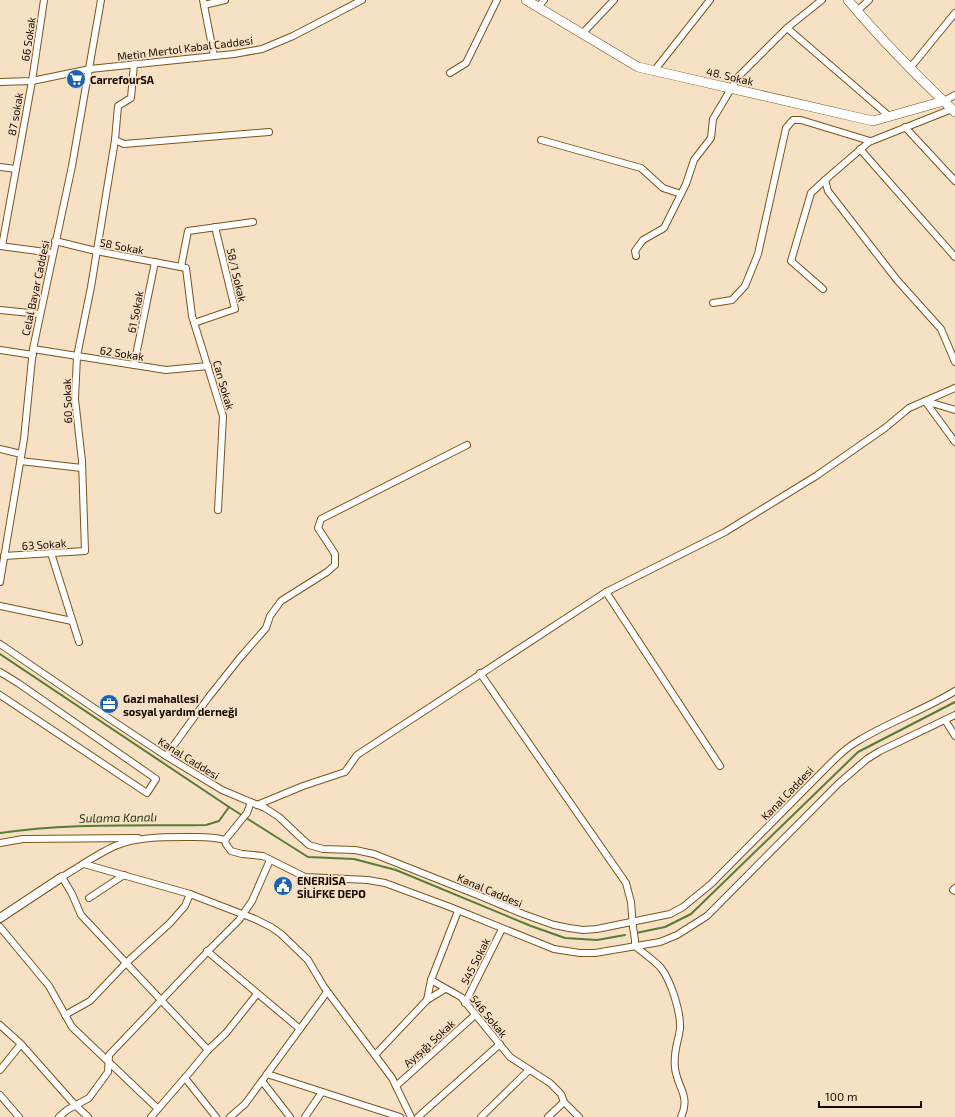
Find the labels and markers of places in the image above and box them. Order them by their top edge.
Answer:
supermarket icon: CarrefourSA [65,68,87,90]
place label: CarrefourSA [90,73,155,86]
place label: Gazi mahallesi sosyal yardım derneği [123,692,237,719]
office icon: Gazi mahallesi sosyal yardım derneği [98,693,120,715]
place label: ENERJİSA SİLİFKE DEPO [297,874,366,900]
public building icon: ENERJİSA SİLİFKE DEPO [272,875,294,897]

